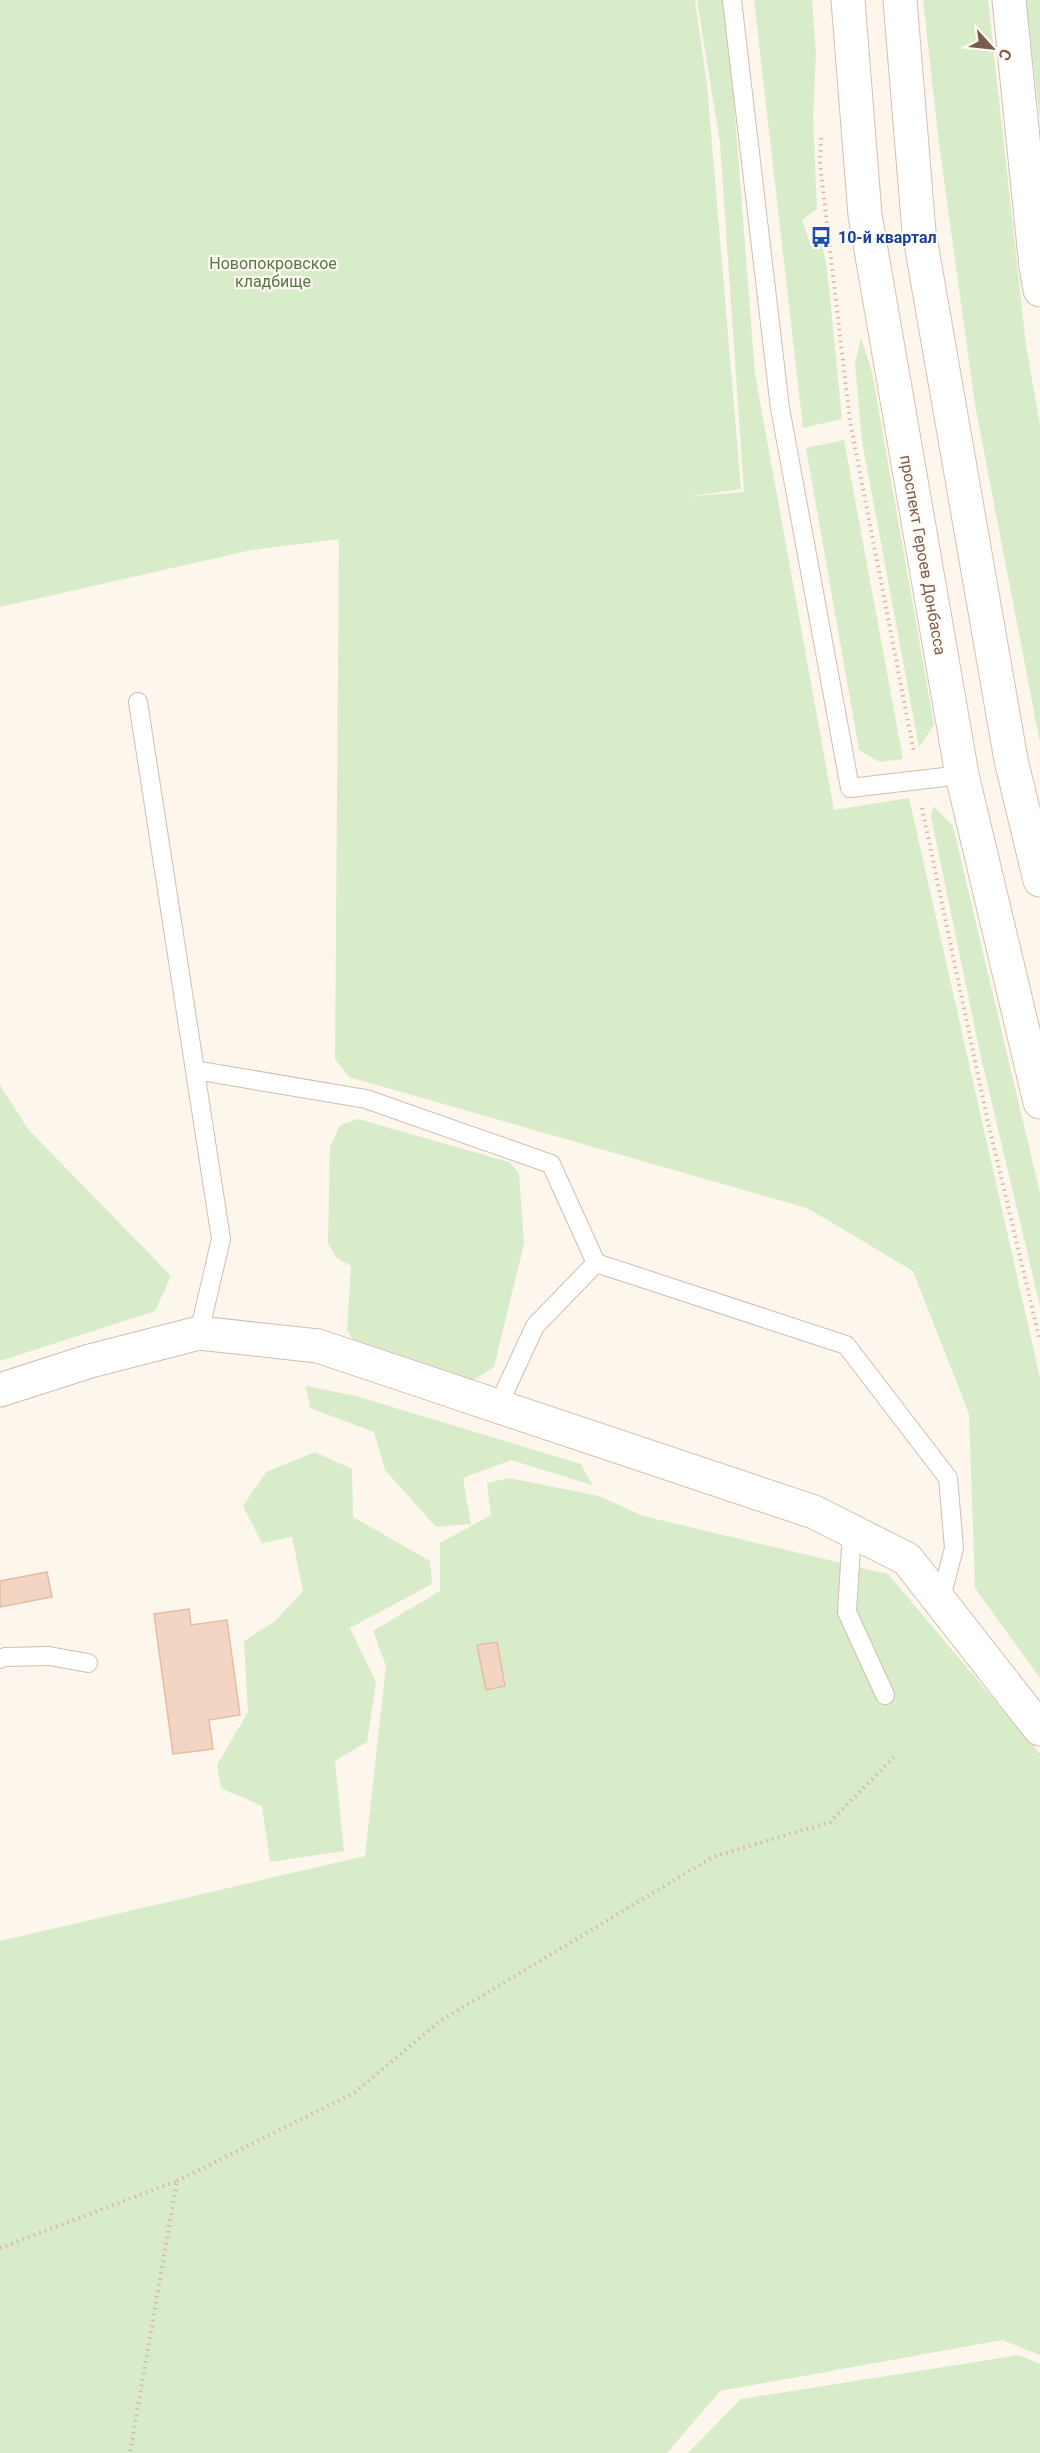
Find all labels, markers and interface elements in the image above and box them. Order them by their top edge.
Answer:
north arrow [962,18,1022,78]
text: С [994,46,1016,64]
bus stop icon: 10-й квартал [809,225,833,249]
place label: 10-й квартал [838,228,937,247]
park label: Новопокровское кладбище [209,254,337,291]
street label: проспект Героев Донбасса [896,454,950,656]

